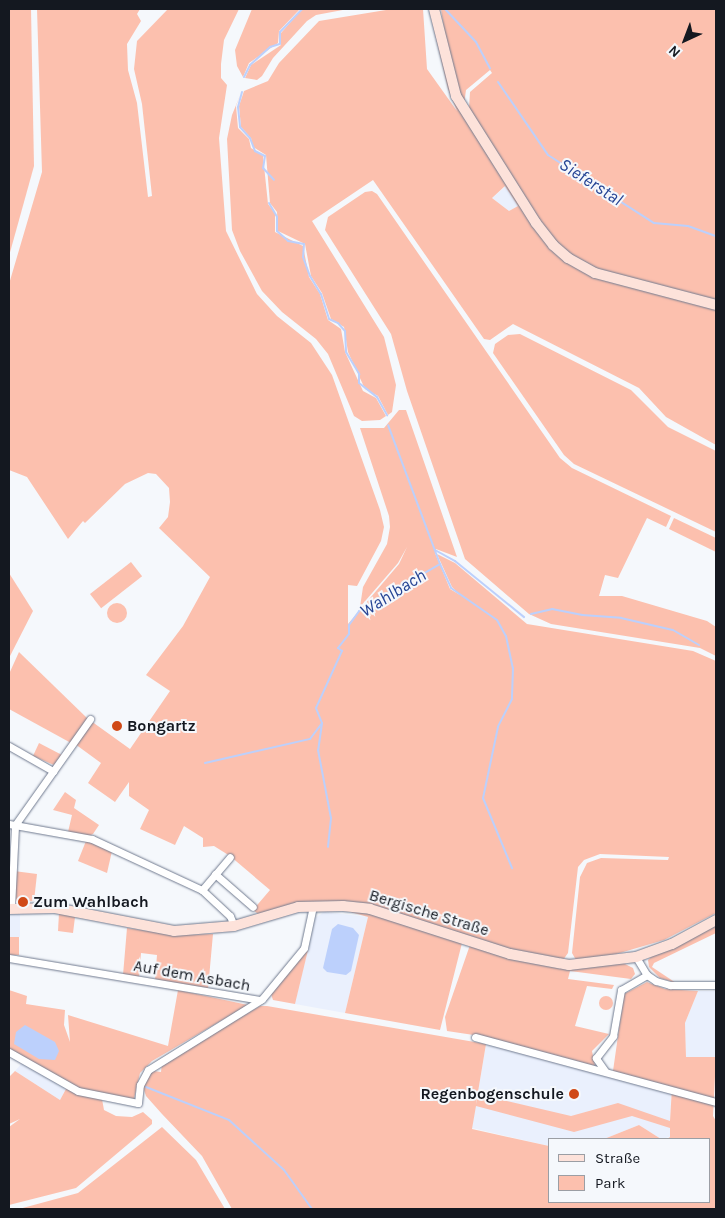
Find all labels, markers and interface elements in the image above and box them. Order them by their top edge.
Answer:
north arrow [660,15,710,65]
text: N [665,42,684,61]
water label: Sieferstal [555,154,627,210]
water label: Wahlbach [356,564,430,622]
place label: Bongartz [127,716,196,736]
marker: Bongartz [111,720,123,732]
street label: Bergische Straße [367,886,491,940]
place label: Zum Wahlbach [33,892,149,912]
marker: Zum Wahlbach [17,896,29,908]
street label: Auf dem Asbach [132,956,252,996]
place label: Regenbogenschule [421,1084,564,1104]
marker: Regenbogenschule [568,1088,580,1100]
legend [548,1138,710,1203]
text: Straße [595,1149,640,1167]
text: Park [595,1174,625,1192]

